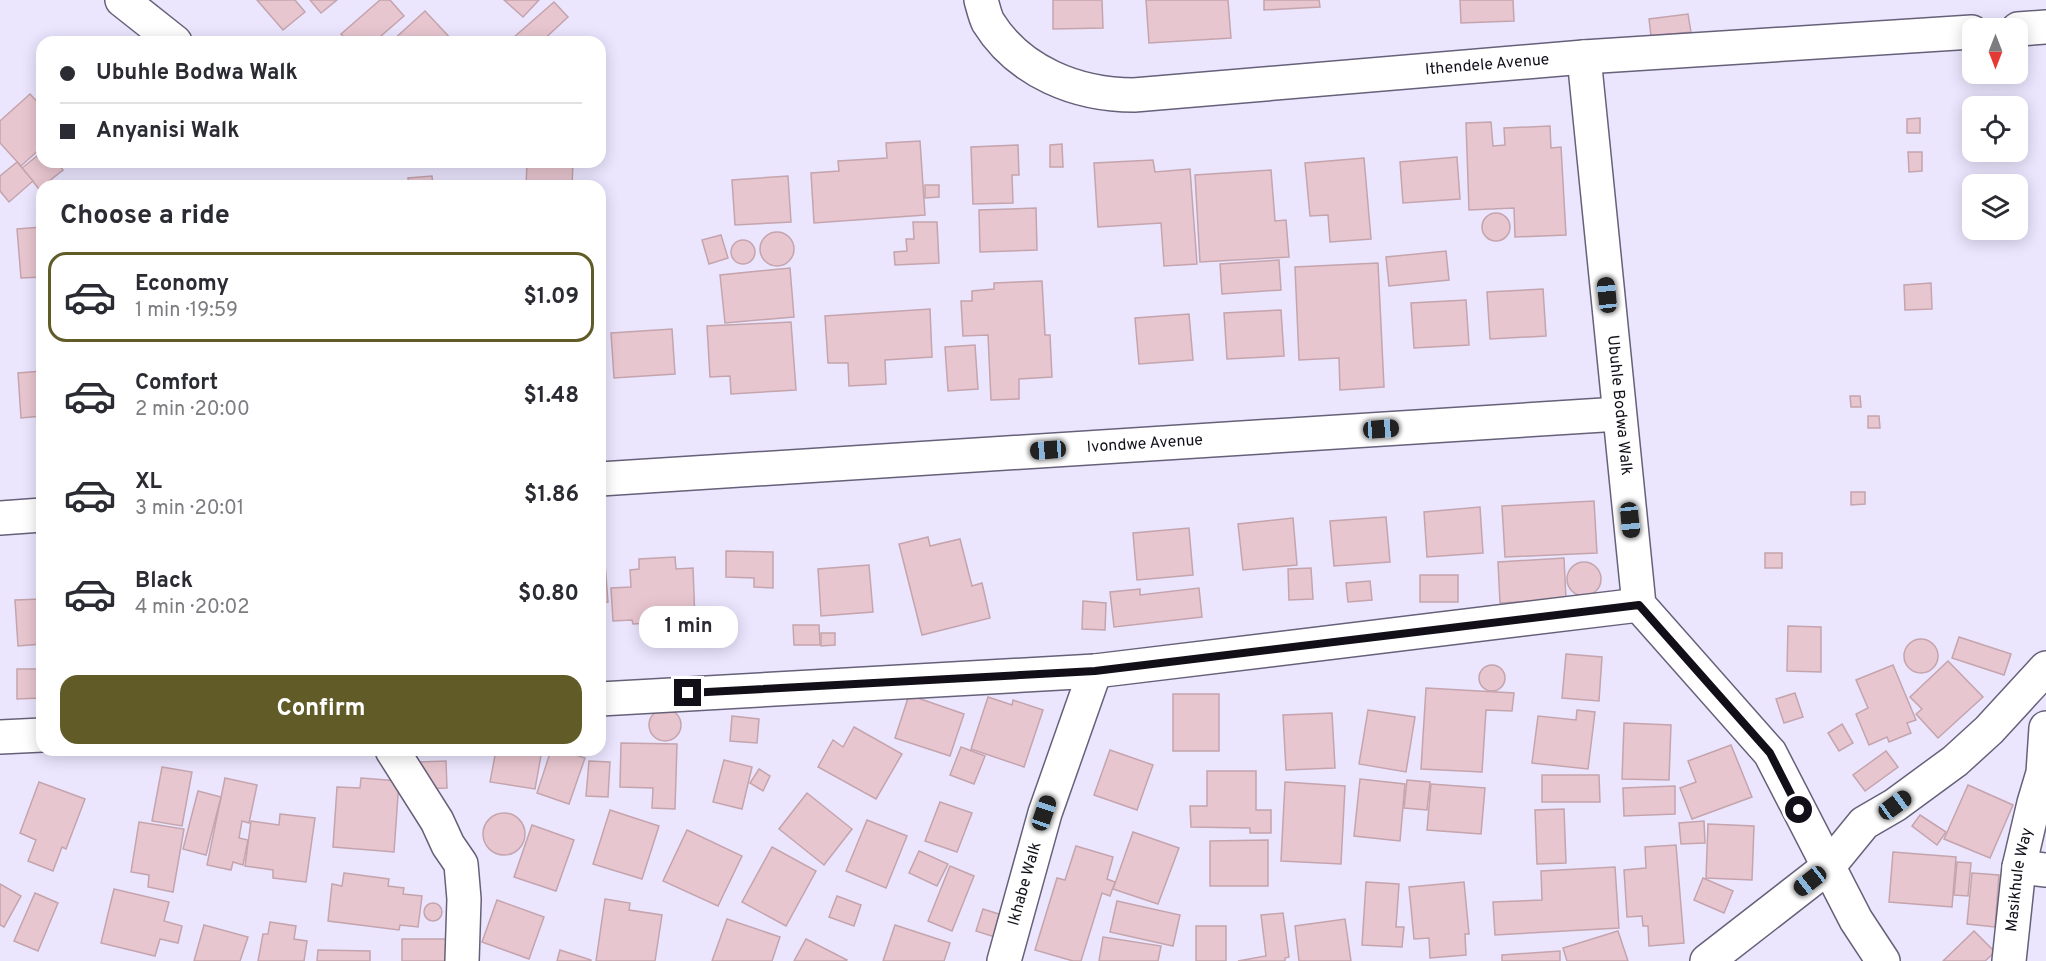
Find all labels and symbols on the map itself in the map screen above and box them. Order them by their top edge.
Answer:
north arrow [1962,18,2028,84]
street label: Ithendele Avenue [1424,50,1550,80]
car [1596,276,1618,314]
street label: Ubuhle Bodwa Walk [1602,334,1636,476]
car [1362,419,1400,439]
street label: Ivondwe Avenue [1086,431,1204,458]
car [1029,440,1067,460]
car [1619,501,1641,539]
callout: 1 min [638,606,738,648]
route end [674,679,701,706]
car [1875,787,1915,823]
car [1030,793,1058,833]
route start [1785,796,1812,823]
street label: Masikhule Way [2002,826,2038,933]
street label: Ikhabe Walk [1004,840,1046,928]
car [1790,863,1830,899]

